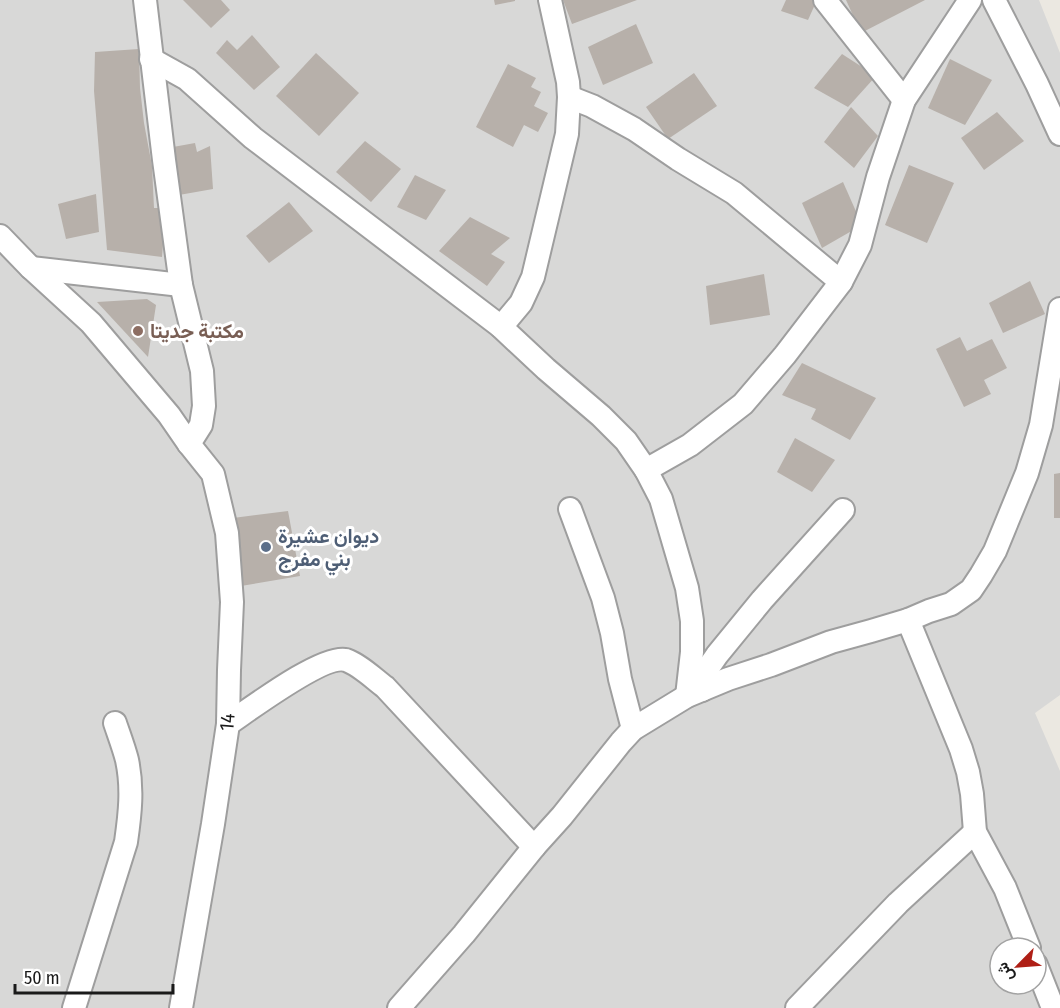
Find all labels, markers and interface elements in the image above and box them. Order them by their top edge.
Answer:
place label: مكتبة جديتا [150,319,244,343]
marker: مكتبة جديتا [131,324,145,338]
place label: ديوان عشيرة بني مفرج [278,524,379,576]
marker: ديوان عشيرة بني مفرج [259,540,273,554]
street label: 14 [214,712,240,732]
north arrow [988,936,1048,996]
scale bar [15,957,172,995]
text: ش [992,959,1018,985]
text: 50 m [24,967,60,989]

